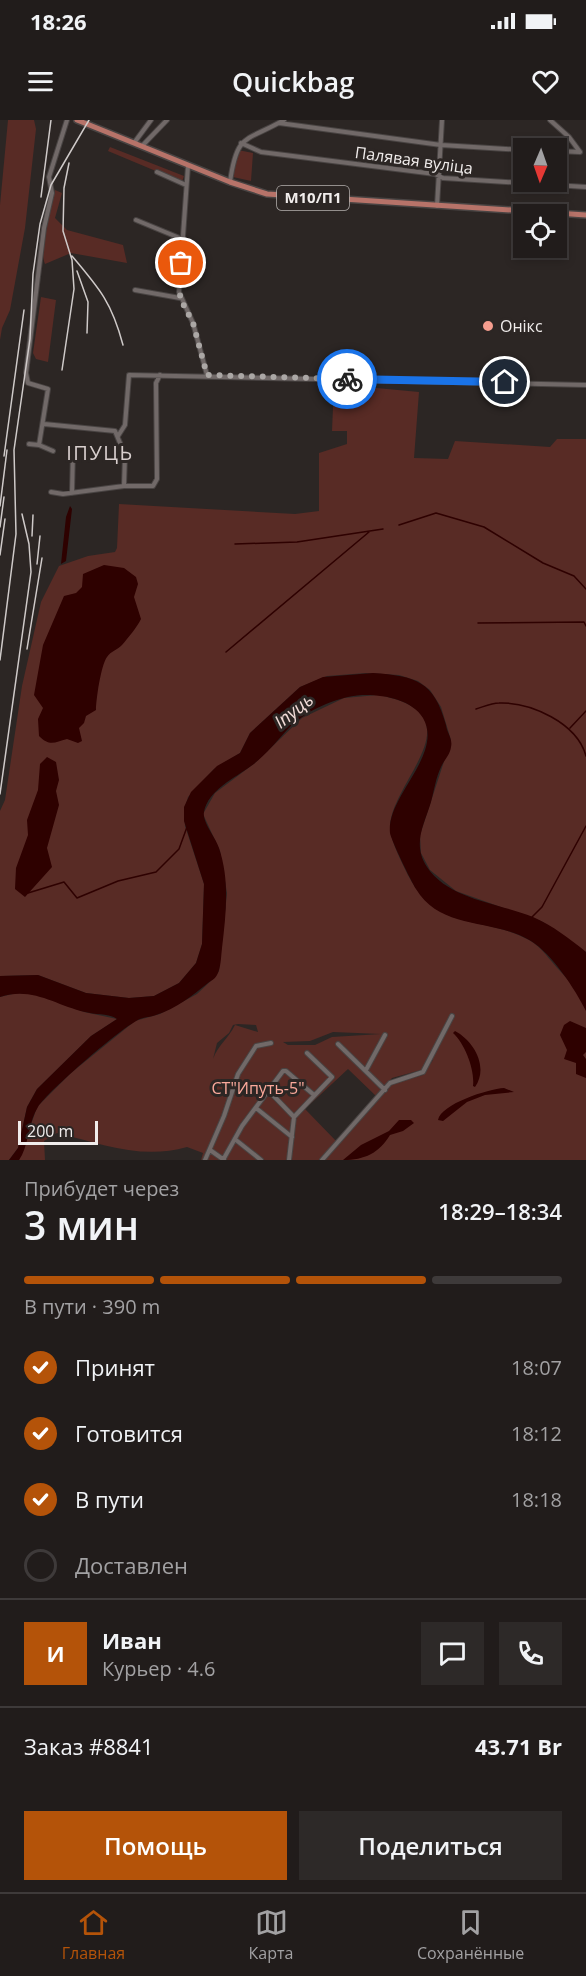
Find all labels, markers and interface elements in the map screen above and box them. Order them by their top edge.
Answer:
text: 18:26 [30,6,87,36]
text: Quickbag [232,63,354,100]
icon: menu [24,65,57,98]
icon: heart [529,65,562,98]
north arrow [513,138,567,192]
map controls [513,138,567,258]
street label: Палявая вуліца [354,141,474,179]
road number: М10/П1 [277,186,349,210]
button: locate [513,204,567,258]
pin [155,237,206,288]
icon: bag [164,246,197,279]
place label: Онікс [500,315,543,337]
marker: Онікс [481,319,495,333]
courier [317,349,377,409]
pin [479,356,530,407]
icon: bike [331,363,364,396]
icon: home [488,365,521,398]
district label: ІПУЦЬ [66,439,134,466]
water label: Іпуць [269,687,318,733]
park label: СТ"Ипуть-5" [212,1077,305,1099]
scale bar [18,1118,98,1145]
text: 200 m [27,1120,73,1142]
text: Прибудет через [24,1175,179,1202]
text: 18:29–18:34 [438,1196,562,1226]
text: 3 мин [24,1198,139,1251]
text: В пути · 390 m [24,1293,160,1320]
icon: check [24,1351,57,1384]
text: Принят [75,1352,155,1382]
text: 18:07 [511,1354,562,1381]
icon: check [24,1417,57,1450]
text: Готовится [75,1418,183,1448]
text: 18:12 [511,1420,562,1447]
icon: check [24,1483,57,1516]
text: В пути [75,1484,144,1514]
text: 18:18 [511,1486,562,1513]
text: Доставлен [75,1550,188,1580]
button: chat [421,1622,484,1685]
button: phone [499,1622,562,1685]
text: Иван [102,1625,162,1655]
text: И [46,1638,65,1668]
text: Курьер · 4.6 [102,1655,216,1682]
text: Заказ #8841 [24,1731,154,1761]
text: 43.71 Br [475,1731,562,1761]
button: Помощь [24,1811,287,1880]
button: Поделиться [299,1811,562,1880]
tab: Главная [62,1906,125,1964]
tab: Карта [249,1906,293,1964]
tab: Сохранённые [417,1906,524,1964]

